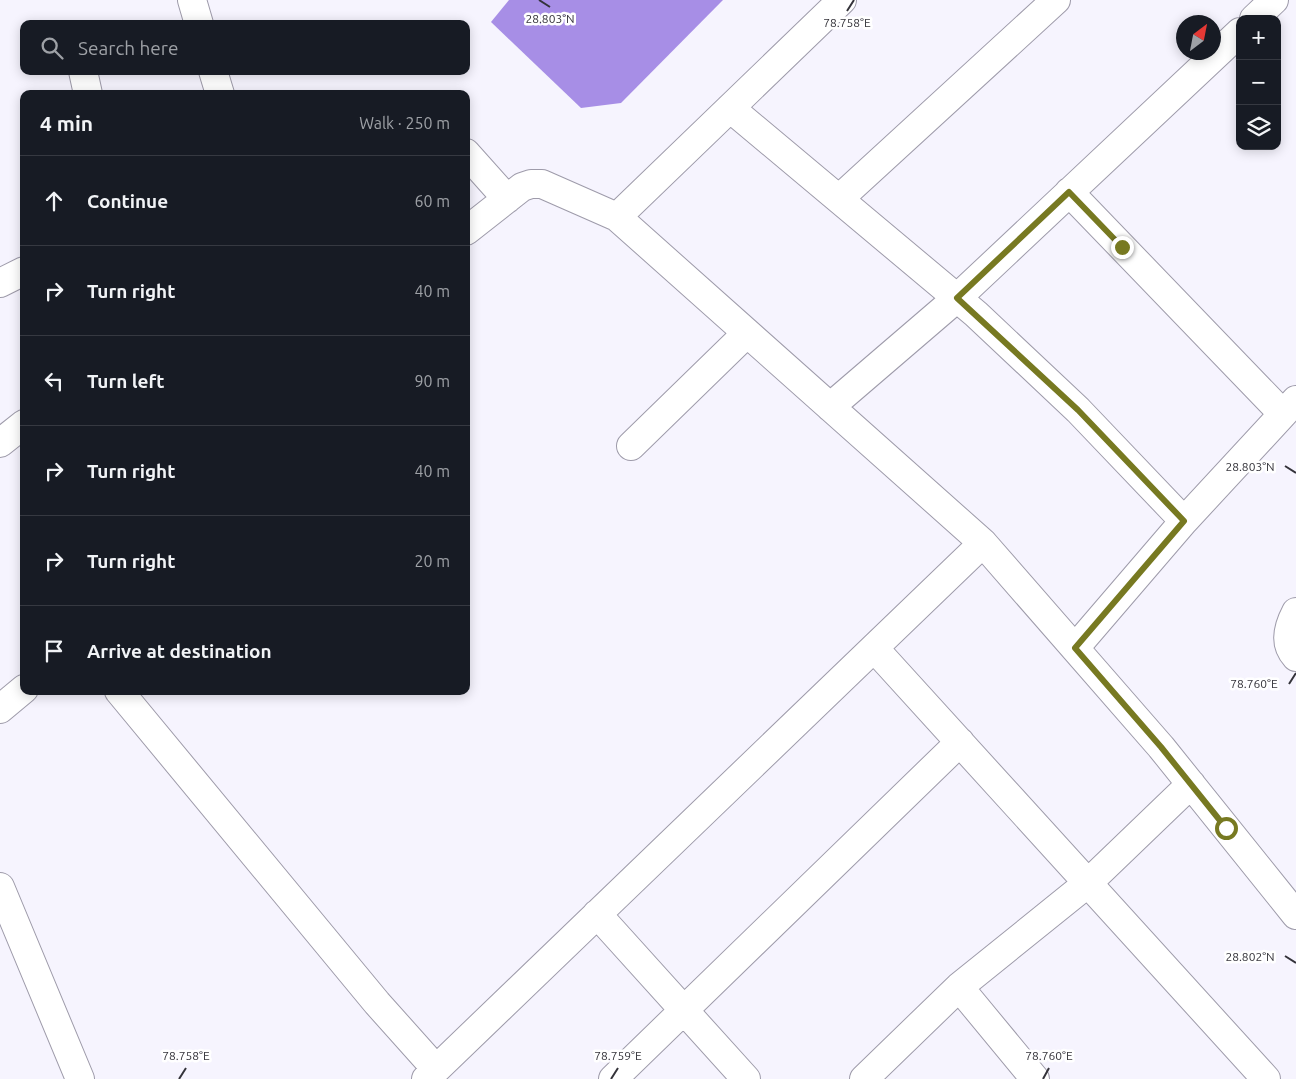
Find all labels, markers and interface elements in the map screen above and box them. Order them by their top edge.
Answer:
text: 28.803°N [525,12,575,25]
north arrow [1176,15,1221,60]
map controls [1236,15,1281,150]
button: + [1236,15,1281,60]
text: 78.758°E [823,16,871,29]
search box [20,20,470,75]
icon: search [38,34,66,62]
text: Search here [78,37,178,59]
button: − [1236,60,1281,105]
button: layers [1236,105,1281,150]
text: 4 min [40,111,93,135]
text: Walk · 250 m [359,114,450,132]
icon: ahead [40,187,68,215]
text: Continue [87,190,168,212]
text: 60 m [414,192,450,210]
route end [1111,236,1134,259]
icon: right [40,277,68,305]
text: Turn right [87,280,175,302]
text: 40 m [414,282,450,300]
icon: left [40,367,68,395]
text: Turn left [87,370,165,392]
text: 90 m [414,372,450,390]
icon: right [40,457,68,485]
text: Turn right [87,460,175,482]
text: 28.803°N [1225,460,1275,473]
text: 40 m [414,462,450,480]
icon: right [40,547,68,575]
text: Turn right [87,550,175,572]
text: 20 m [414,552,450,570]
icon: arrive [40,637,68,665]
text: Arrive at destination [87,640,272,662]
text: 78.760°E [1230,677,1278,690]
route start [1215,817,1238,840]
text: 28.802°N [1225,950,1275,963]
text: 78.758°E [162,1049,210,1062]
text: 78.759°E [594,1049,642,1062]
text: 78.760°E [1025,1049,1073,1062]

